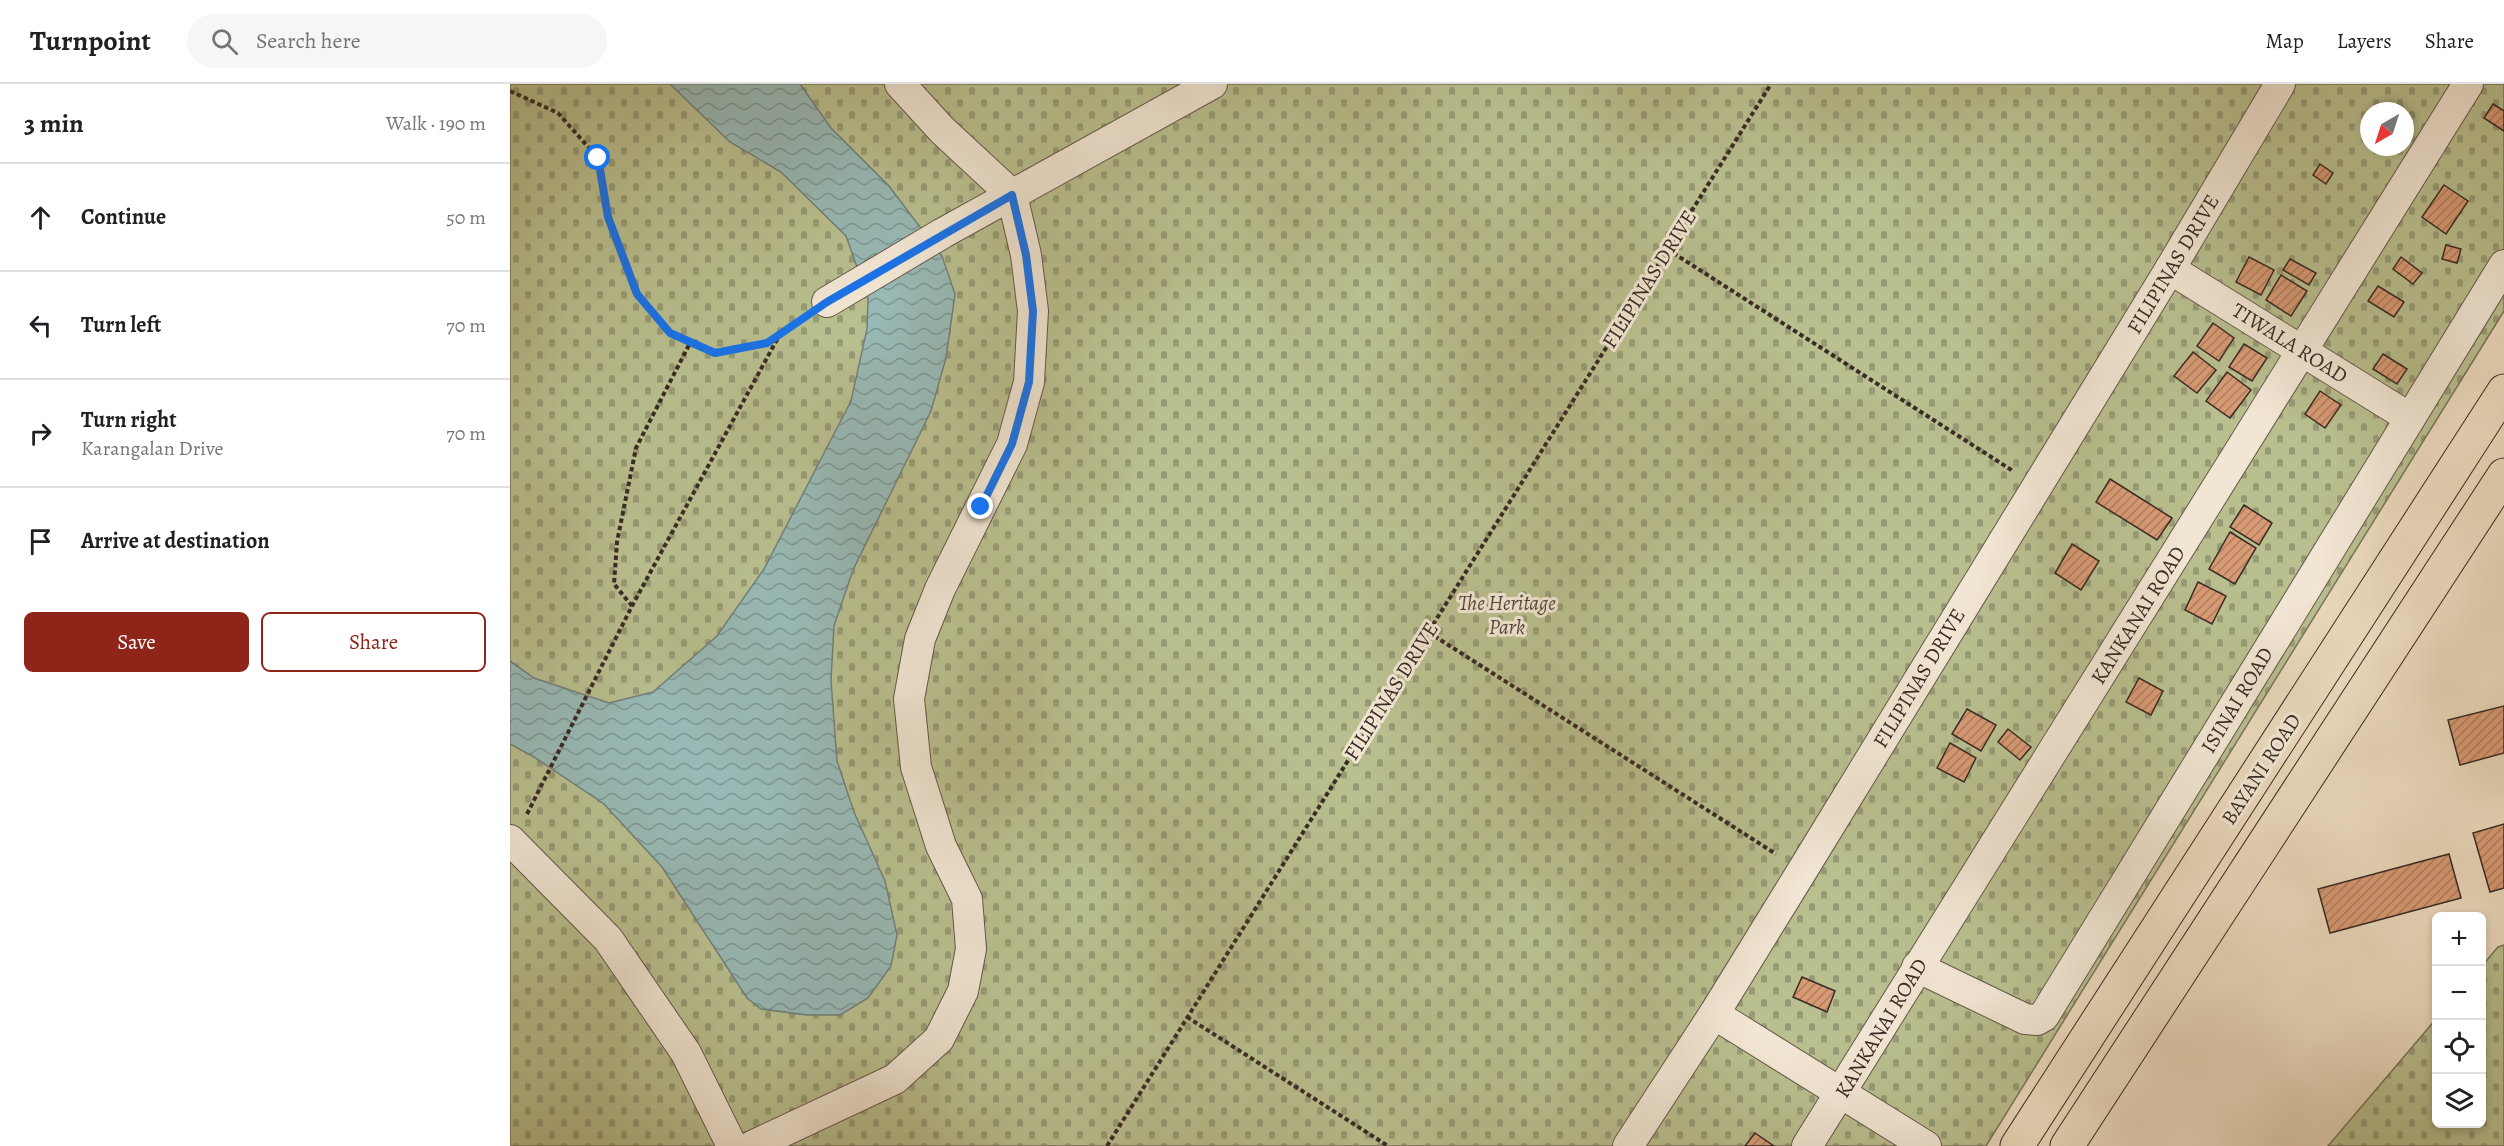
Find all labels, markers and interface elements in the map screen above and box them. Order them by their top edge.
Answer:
search box [187,14,607,68]
text: Turnpoint [30,22,151,60]
icon: search [208,25,241,58]
text: Search here [256,26,361,56]
text: Map [2265,27,2304,55]
text: Layers [2337,27,2392,55]
text: Share [2425,27,2474,55]
north arrow [2360,102,2414,156]
text: 3 min [24,106,84,141]
text: Walk · 190 m [386,110,486,137]
route start [584,144,610,170]
street label: FILIPINAS DRIVE [2120,189,2226,339]
icon: ahead [24,201,57,234]
text: Continue [81,202,166,232]
text: 50 m [446,204,486,231]
street label: FILIPINAS DRIVE [1595,205,1703,353]
street label: TIWALA ROAD [2227,296,2353,390]
icon: left [24,309,57,342]
text: Turn left [81,310,161,340]
text: 70 m [446,312,486,339]
text: Turn right [81,405,177,435]
icon: right [24,417,57,450]
text: 70 m [446,420,486,447]
text: Karangalan Drive [81,435,224,462]
route end [967,493,993,519]
icon: arrive [24,525,57,558]
text: Arrive at destination [81,526,270,556]
street label: KANKANAI ROAD [2084,540,2192,690]
park label: The Heritage Park [1458,589,1556,641]
street label: FILIPINAS DRIVE [1866,603,1972,753]
button: Save [24,612,249,672]
button: Share [261,612,486,672]
street label: FILIPINAS DRIVE [1337,617,1445,765]
street label: ISINAI ROAD [2194,642,2280,758]
street label: BAYANI ROAD [2215,708,2307,830]
map controls [2432,912,2486,1128]
button: + [2432,912,2486,966]
street label: KANKANAI ROAD [1828,953,1934,1103]
button: − [2432,966,2486,1020]
button: locate [2432,1020,2486,1074]
button: layers [2432,1074,2486,1128]

